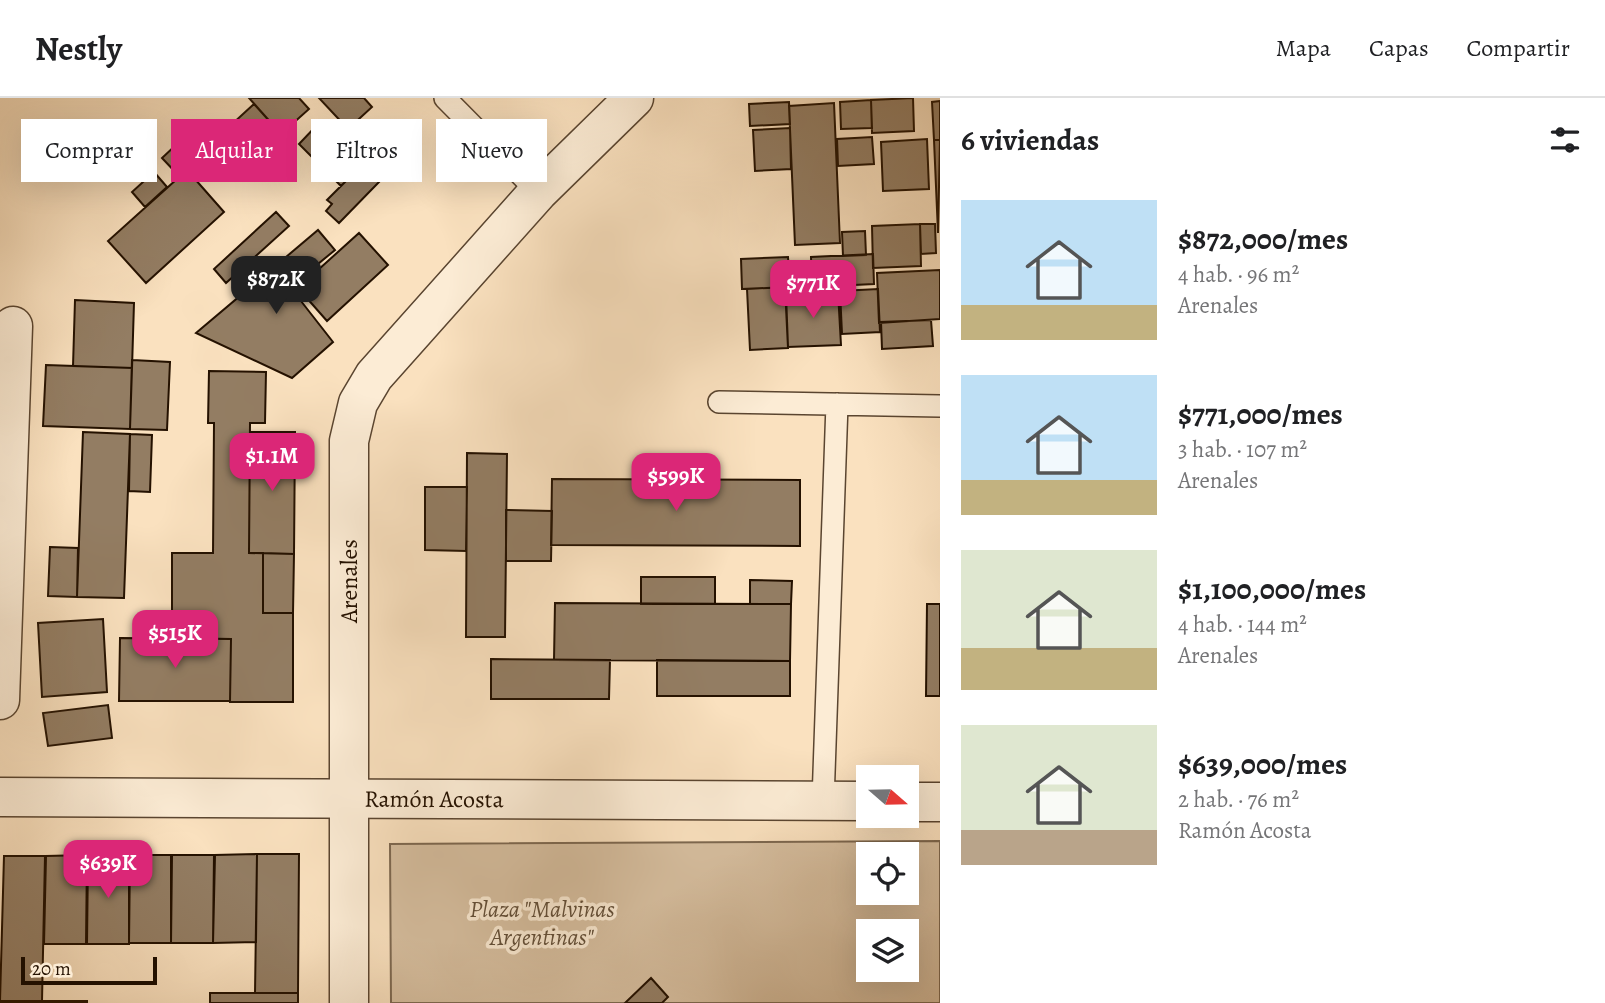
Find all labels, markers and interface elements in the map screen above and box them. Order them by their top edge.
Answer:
text: Nestly [35,26,122,71]
text: Mapa [1276,32,1331,64]
text: Capas [1369,32,1429,64]
text: Compartir [1467,32,1570,64]
chip: Comprar [21,119,157,182]
chip: Alquilar [171,119,297,182]
chip: Filtros [311,119,422,182]
chip: Nuevo [436,119,547,182]
text: 6 viviendas [961,120,1099,160]
icon: filters [1546,121,1584,159]
text: $872,000/mes [1178,219,1348,259]
icon: home [1017,228,1101,312]
pin: $872K [227,256,325,316]
text: 4 hab. · 96 m² [1178,259,1299,290]
pin: $771K [764,260,862,320]
text: $872K [247,263,305,294]
text: $771K [786,267,840,298]
text: Arenales [1178,290,1258,321]
text: $771,000/mes [1178,394,1343,434]
icon: home [1017,403,1101,487]
pin: $1.1M [223,434,321,493]
text: 3 hab. · 107 m² [1178,434,1307,465]
text: $1.1M [246,440,298,471]
pin: $599K [627,454,725,513]
text: $599K [648,460,704,491]
text: Arenales [1178,465,1258,496]
street label: Arenales [333,539,365,624]
text: $1,100,000/mes [1178,569,1366,609]
icon: home [1017,578,1101,662]
text: 4 hab. · 144 m² [1178,609,1307,640]
pin: $515K [126,610,224,670]
text: $515K [148,617,202,648]
text: Arenales [1178,640,1258,671]
text: $639,000/mes [1178,744,1347,784]
icon: home [1017,753,1101,837]
north arrow [856,765,919,828]
map controls [856,765,919,982]
street label: Ramón Acosta [364,783,505,815]
text: 2 hab. · 76 m² [1178,784,1299,815]
text: Ramón Acosta [1178,815,1312,846]
pin: $639K [59,840,157,900]
button: locate [856,842,919,905]
text: $639K [79,847,137,878]
park label: Plaza "Malvinas Argentinas" [469,893,615,953]
button: layers [856,919,919,982]
scale bar [21,954,158,986]
text: 20 m [32,956,71,982]

